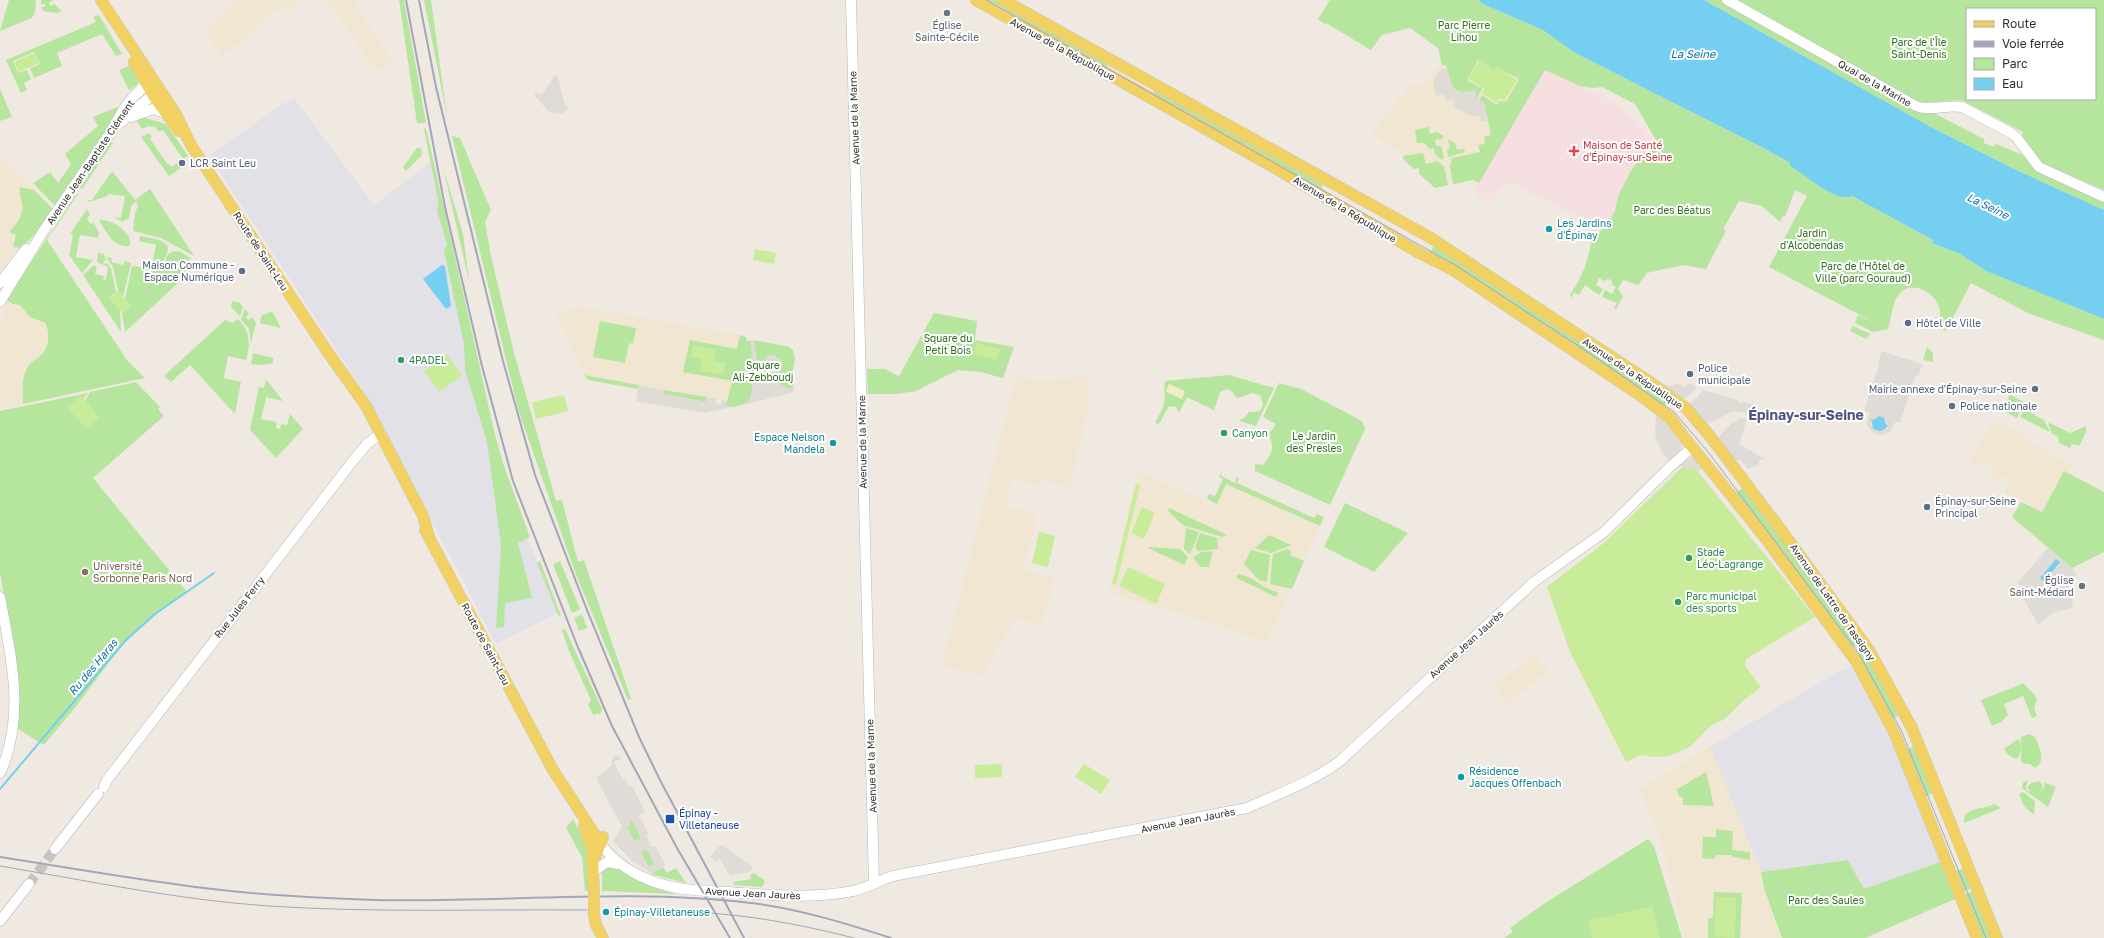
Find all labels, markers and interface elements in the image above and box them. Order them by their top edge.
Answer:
marker: Église Sainte-Cécile [942,8,952,18]
legend [1966,8,2096,100]
street label: Avenue de la République [1008,15,1118,83]
text: Route [2002,16,2036,31]
place label: Église Sainte-Cécile [915,19,979,43]
park label: Parc Pierre Lihou [1438,19,1490,43]
park label: Parc de l'Île Saint-Denis [1891,36,1947,60]
text: Voie ferrée [2002,36,2064,51]
water label: La Seine [1671,47,1717,60]
text: Parc [2002,56,2028,71]
street label: Quai de la Marine [1836,57,1914,109]
street label: Avenue de la Marne [846,71,862,165]
text: Eau [2002,76,2023,91]
street label: Avenue Jean-Baptiste Clément [44,97,136,227]
place label: Maison de Santé d'Épinay-sur-Seine [1583,139,1673,163]
marker: Maison de Santé d'Épinay-sur-Seine [1568,145,1580,157]
place label: LCR Saint Leu [190,157,256,169]
marker: LCR Saint Leu [177,158,187,168]
street label: Avenue de la République [1291,173,1399,245]
water label: La Seine [1965,190,2013,222]
park label: Parc des Béatus [1634,204,1711,216]
street label: Route de Saint-Leu [231,209,291,293]
place label: Les Jardins d'Épinay [1557,217,1611,241]
marker: Les Jardins d'Épinay [1544,224,1554,234]
park label: Jardin d'Alcobendas [1780,227,1844,251]
place label: Maison Commune - Espace Numérique [142,259,234,283]
park label: Parc de l'Hôtel de Ville (parc Gouraud) [1815,260,1911,284]
marker: Maison Commune - Espace Numérique [237,266,247,276]
place label: Hôtel de Ville [1916,317,1981,329]
marker: Hôtel de Ville [1903,318,1913,328]
park label: Square du Petit Bois [924,332,972,356]
street label: Avenue de la République [1581,335,1686,411]
place label: 4PADEL [409,354,447,366]
marker: 4PADEL [396,355,406,365]
park label: Square Ali-Zebboudj [733,359,793,383]
place label: Police municipale [1698,362,1751,386]
marker: Police municipale [1685,369,1695,379]
place label: Mairie annexe d'Épinay-sur-Seine [1869,383,2027,395]
marker: Mairie annexe d'Épinay-sur-Seine [2030,384,2040,394]
street label: Avenue de la Marne [855,395,869,489]
place label: Police nationale [1960,400,2037,412]
marker: Police nationale [1947,401,1957,411]
district label: Épinay-sur-Seine [1748,406,1864,423]
place label: Canyon [1232,427,1268,439]
marker: Canyon [1219,428,1229,438]
park label: Le Jardin des Presles [1286,430,1342,454]
place label: Espace Nelson Mandela [754,431,825,455]
marker: Espace Nelson Mandela [828,438,838,448]
place label: Épinay-sur-Seine Principal [1935,495,2016,519]
marker: Épinay-sur-Seine Principal [1922,502,1932,512]
street label: Avenue de Lattre de Tassigny [1788,541,1878,663]
place label: Stade Léo-Lagrange [1697,546,1764,570]
marker: Stade Léo-Lagrange [1684,553,1694,563]
place label: Université Sorbonne Paris Nord [93,560,192,584]
marker: Université Sorbonne Paris Nord [80,567,90,577]
street label: Rue Jules Ferry [211,574,267,640]
place label: Église Saint-Médard [2009,574,2074,598]
marker: Église Saint-Médard [2077,581,2087,591]
place label: Parc municipal des sports [1686,590,1757,614]
marker: Parc municipal des sports [1673,597,1683,607]
street label: Route de Saint-Leu [459,601,513,687]
street label: Avenue Jean Jaurès [1426,608,1506,680]
water label: Ru des Haras [65,635,121,697]
street label: Avenue de la Marne [863,719,879,813]
place label: Résidence Jacques Offenbach [1469,765,1562,789]
marker: Résidence Jacques Offenbach [1456,772,1466,782]
street label: Avenue Jean Jaurès [1140,805,1236,835]
place label: Épinay - Villetaneuse [679,807,739,831]
marker: Épinay - Villetaneuse [664,813,676,825]
street label: Avenue Jean Jaurès [705,885,801,901]
park label: Parc des Saules [1788,894,1864,906]
place label: Épinay-Villetaneuse [614,906,710,918]
marker: Épinay-Villetaneuse [601,907,611,917]

